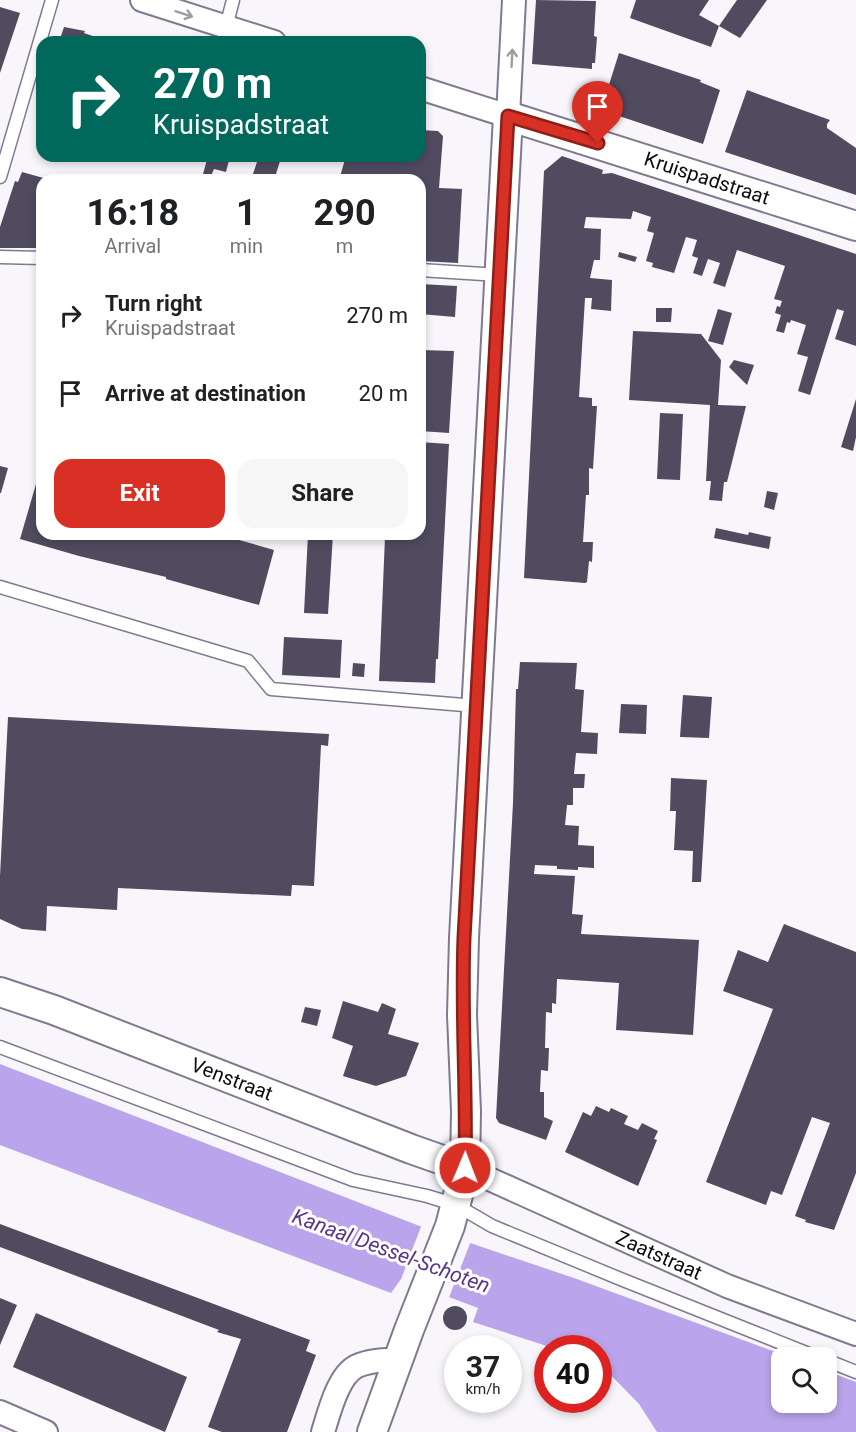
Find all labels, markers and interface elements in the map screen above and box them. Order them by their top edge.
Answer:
one-way arrow [174,9,193,20]
one-way arrow [506,48,517,68]
text: 270 m [153,59,272,108]
icon: right [54,60,132,138]
pin [572,81,623,143]
icon: arrive [581,90,614,123]
text: Kruispadstraat [153,109,329,141]
street label: Kruispadstraat [641,146,773,210]
text: 16:18 [86,192,179,234]
text: 1 [236,192,257,234]
text: 290 [314,192,376,234]
text: Arrival [104,234,161,258]
text: min [230,234,263,258]
text: m [336,234,353,258]
text: Turn right [105,291,202,316]
icon: right [54,299,87,332]
text: 270 m [346,303,408,328]
text: Kruispadstraat [105,316,235,340]
icon: arrive [54,377,87,410]
text: Arrive at destination [105,381,306,406]
text: 20 m [359,381,408,406]
button: Exit [54,459,225,528]
button: Share [237,459,408,528]
street label: Venstraat [188,1052,276,1106]
position arrow [433,1136,497,1200]
water label: Kanaal Dessel-Schoten [289,1204,493,1298]
street label: Zaatstraat [612,1225,706,1285]
speed limit sign: 40 [534,1335,612,1413]
map controls [771,1347,837,1413]
button: search [771,1347,837,1413]
text: 37 [466,1349,500,1384]
text: km/h [465,1380,501,1398]

